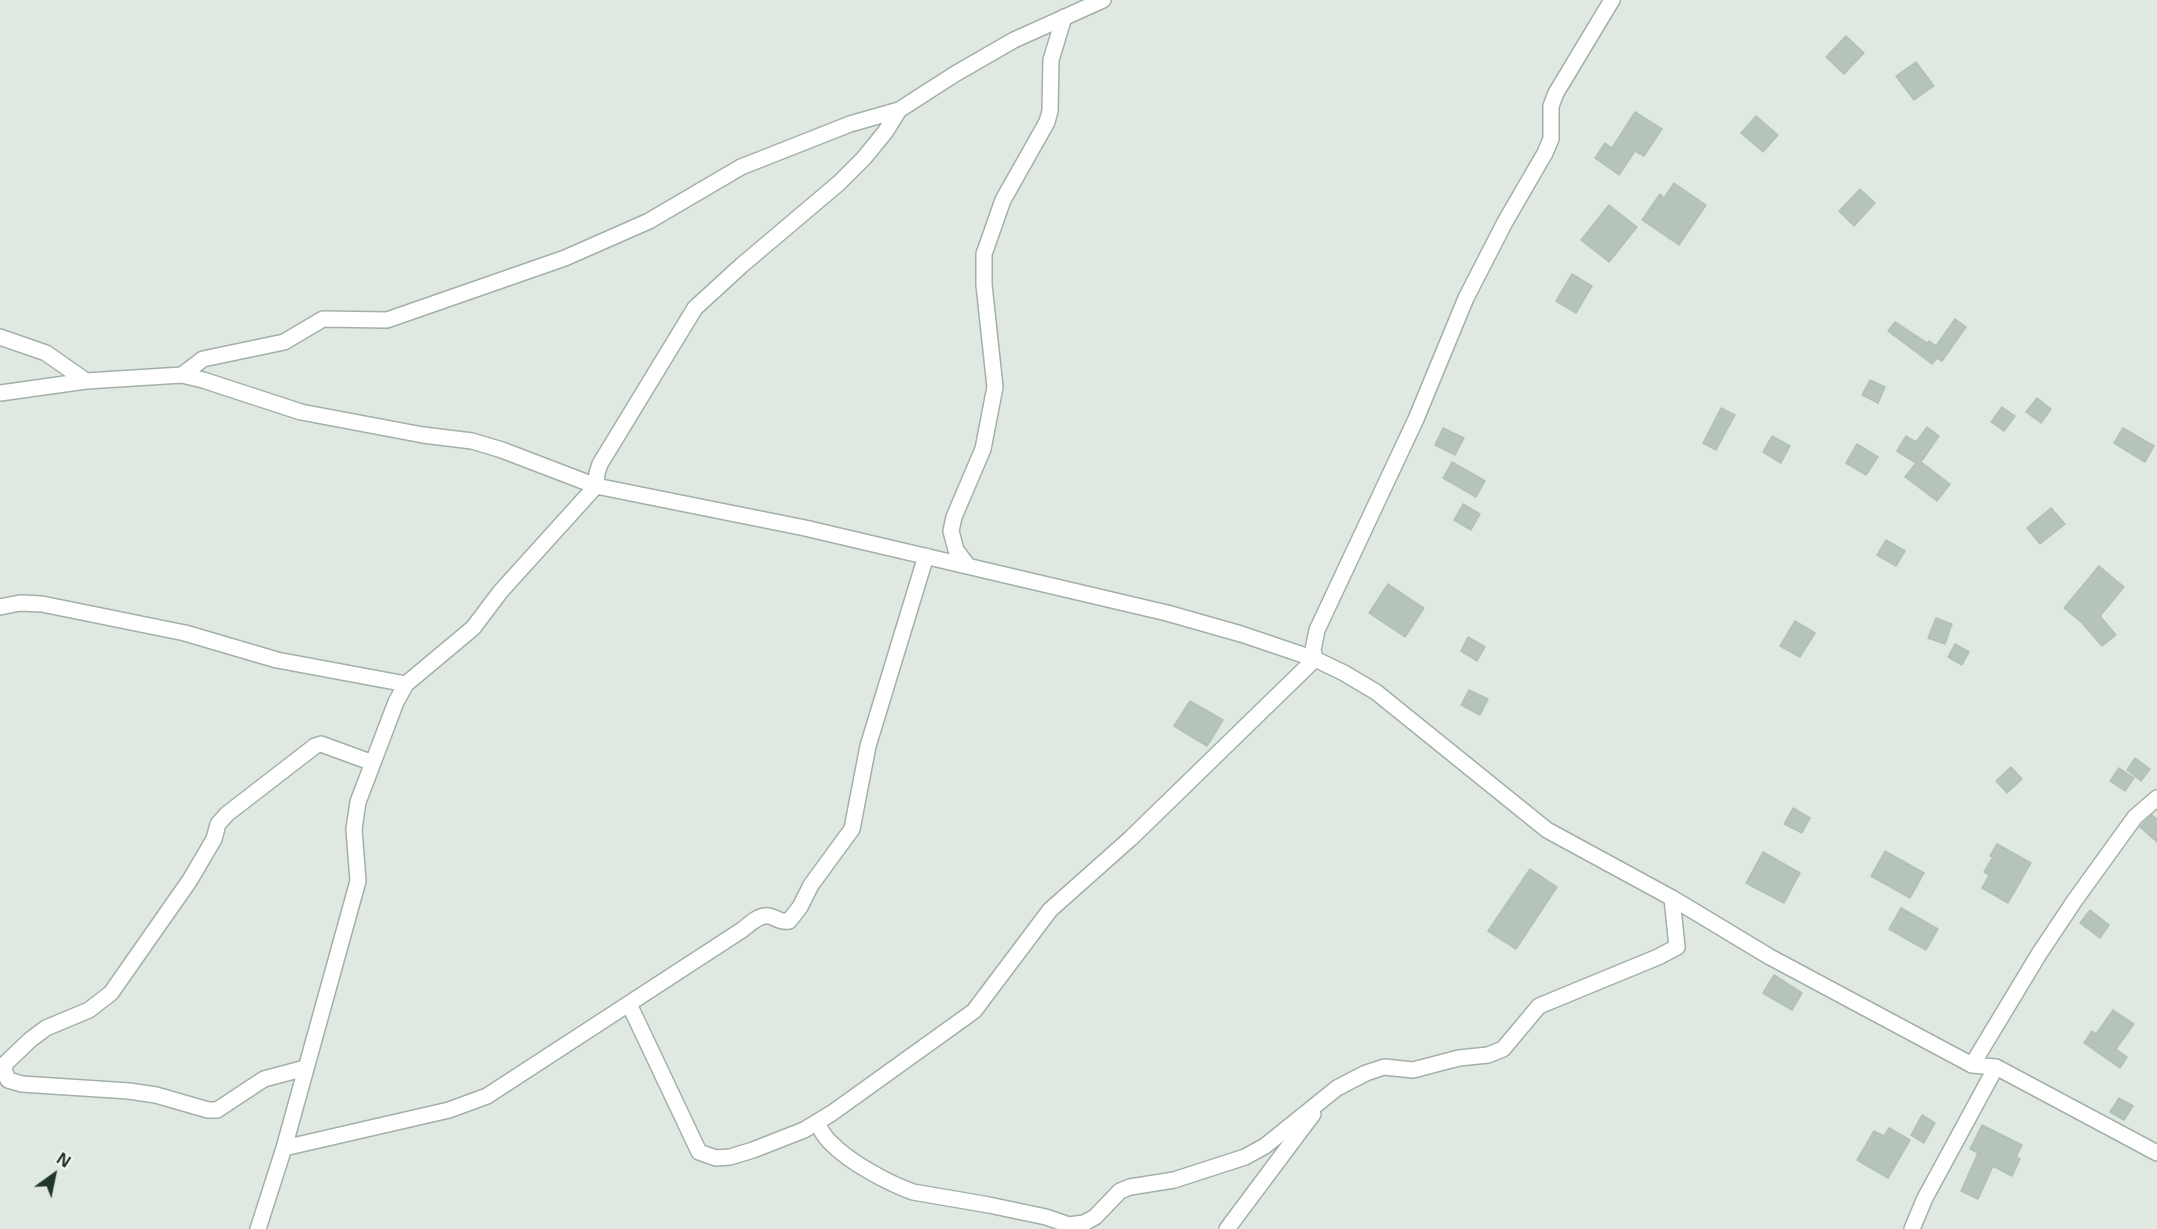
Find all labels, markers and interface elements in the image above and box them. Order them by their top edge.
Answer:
north arrow [24,1145,84,1205]
text: N [52,1147,75,1173]

